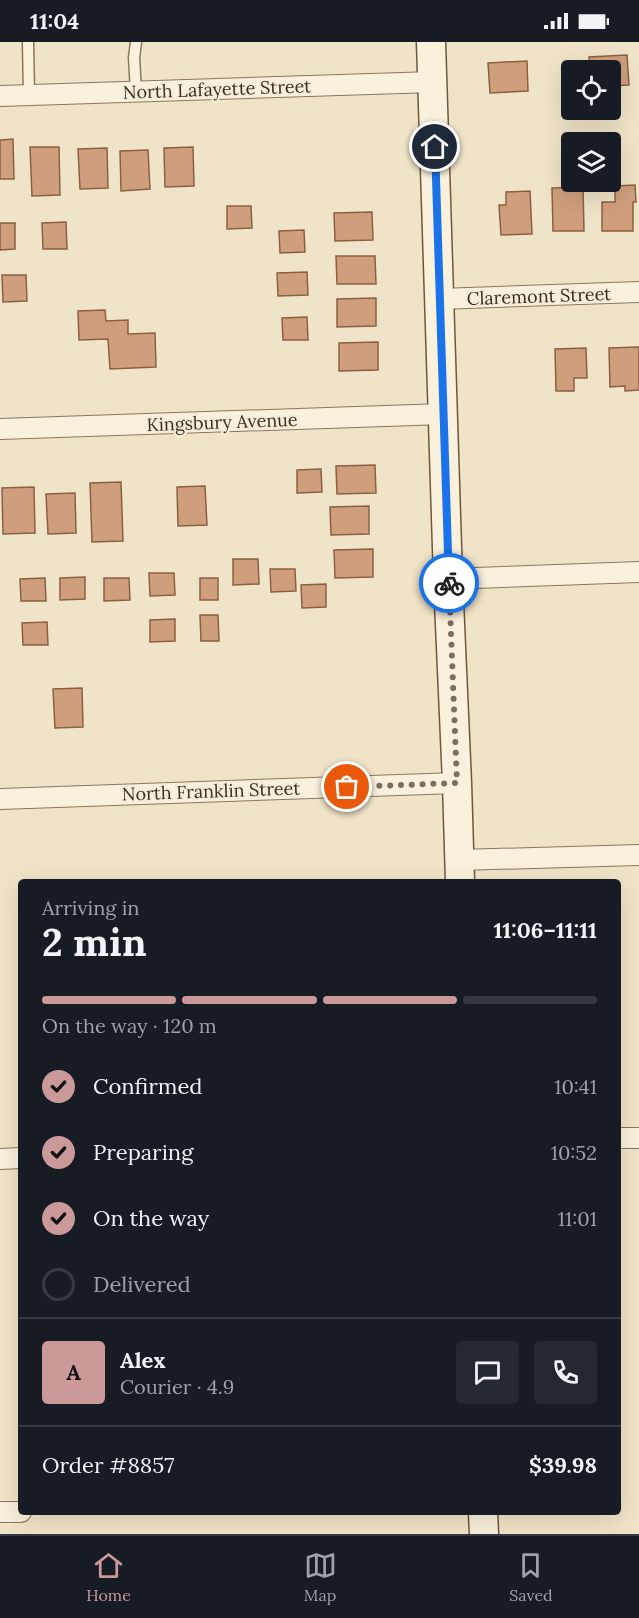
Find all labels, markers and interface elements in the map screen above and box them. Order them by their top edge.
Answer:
text: 11:04 [30,7,79,35]
map controls [561,60,621,192]
button: locate [561,60,621,120]
street label: North Lafayette Street [122,74,312,104]
pin [409,121,460,172]
icon: home [418,130,451,163]
button: layers [561,132,621,192]
street label: Claremont Street [466,282,612,310]
street label: Kingsbury Avenue [146,408,298,436]
courier [419,553,479,613]
icon: bike [433,567,466,600]
pin [321,761,372,812]
icon: bag [330,770,363,803]
street label: North Franklin Street [121,776,301,806]
text: Arriving in [42,895,139,920]
text: 11:06–11:11 [493,916,597,944]
text: 2 min [42,917,147,967]
text: On the way · 120 m [42,1013,217,1038]
icon: check [42,1070,75,1103]
text: Confirmed [93,1072,202,1100]
text: 10:41 [554,1074,597,1099]
icon: check [42,1136,75,1169]
text: Preparing [93,1138,193,1166]
text: 10:52 [551,1140,597,1165]
icon: check [42,1202,75,1235]
text: On the way [93,1204,209,1232]
text: 11:01 [558,1206,597,1231]
text: Delivered [93,1270,191,1298]
button: chat [456,1341,519,1404]
button: phone [534,1341,597,1404]
text: Alex [120,1346,165,1374]
text: A [66,1358,81,1386]
text: Courier · 4.9 [120,1374,234,1399]
text: Order #8857 [42,1451,174,1479]
text: $39.98 [529,1451,597,1479]
tab: Home [86,1549,131,1605]
tab: Map [304,1549,337,1605]
tab: Saved [509,1549,553,1605]

